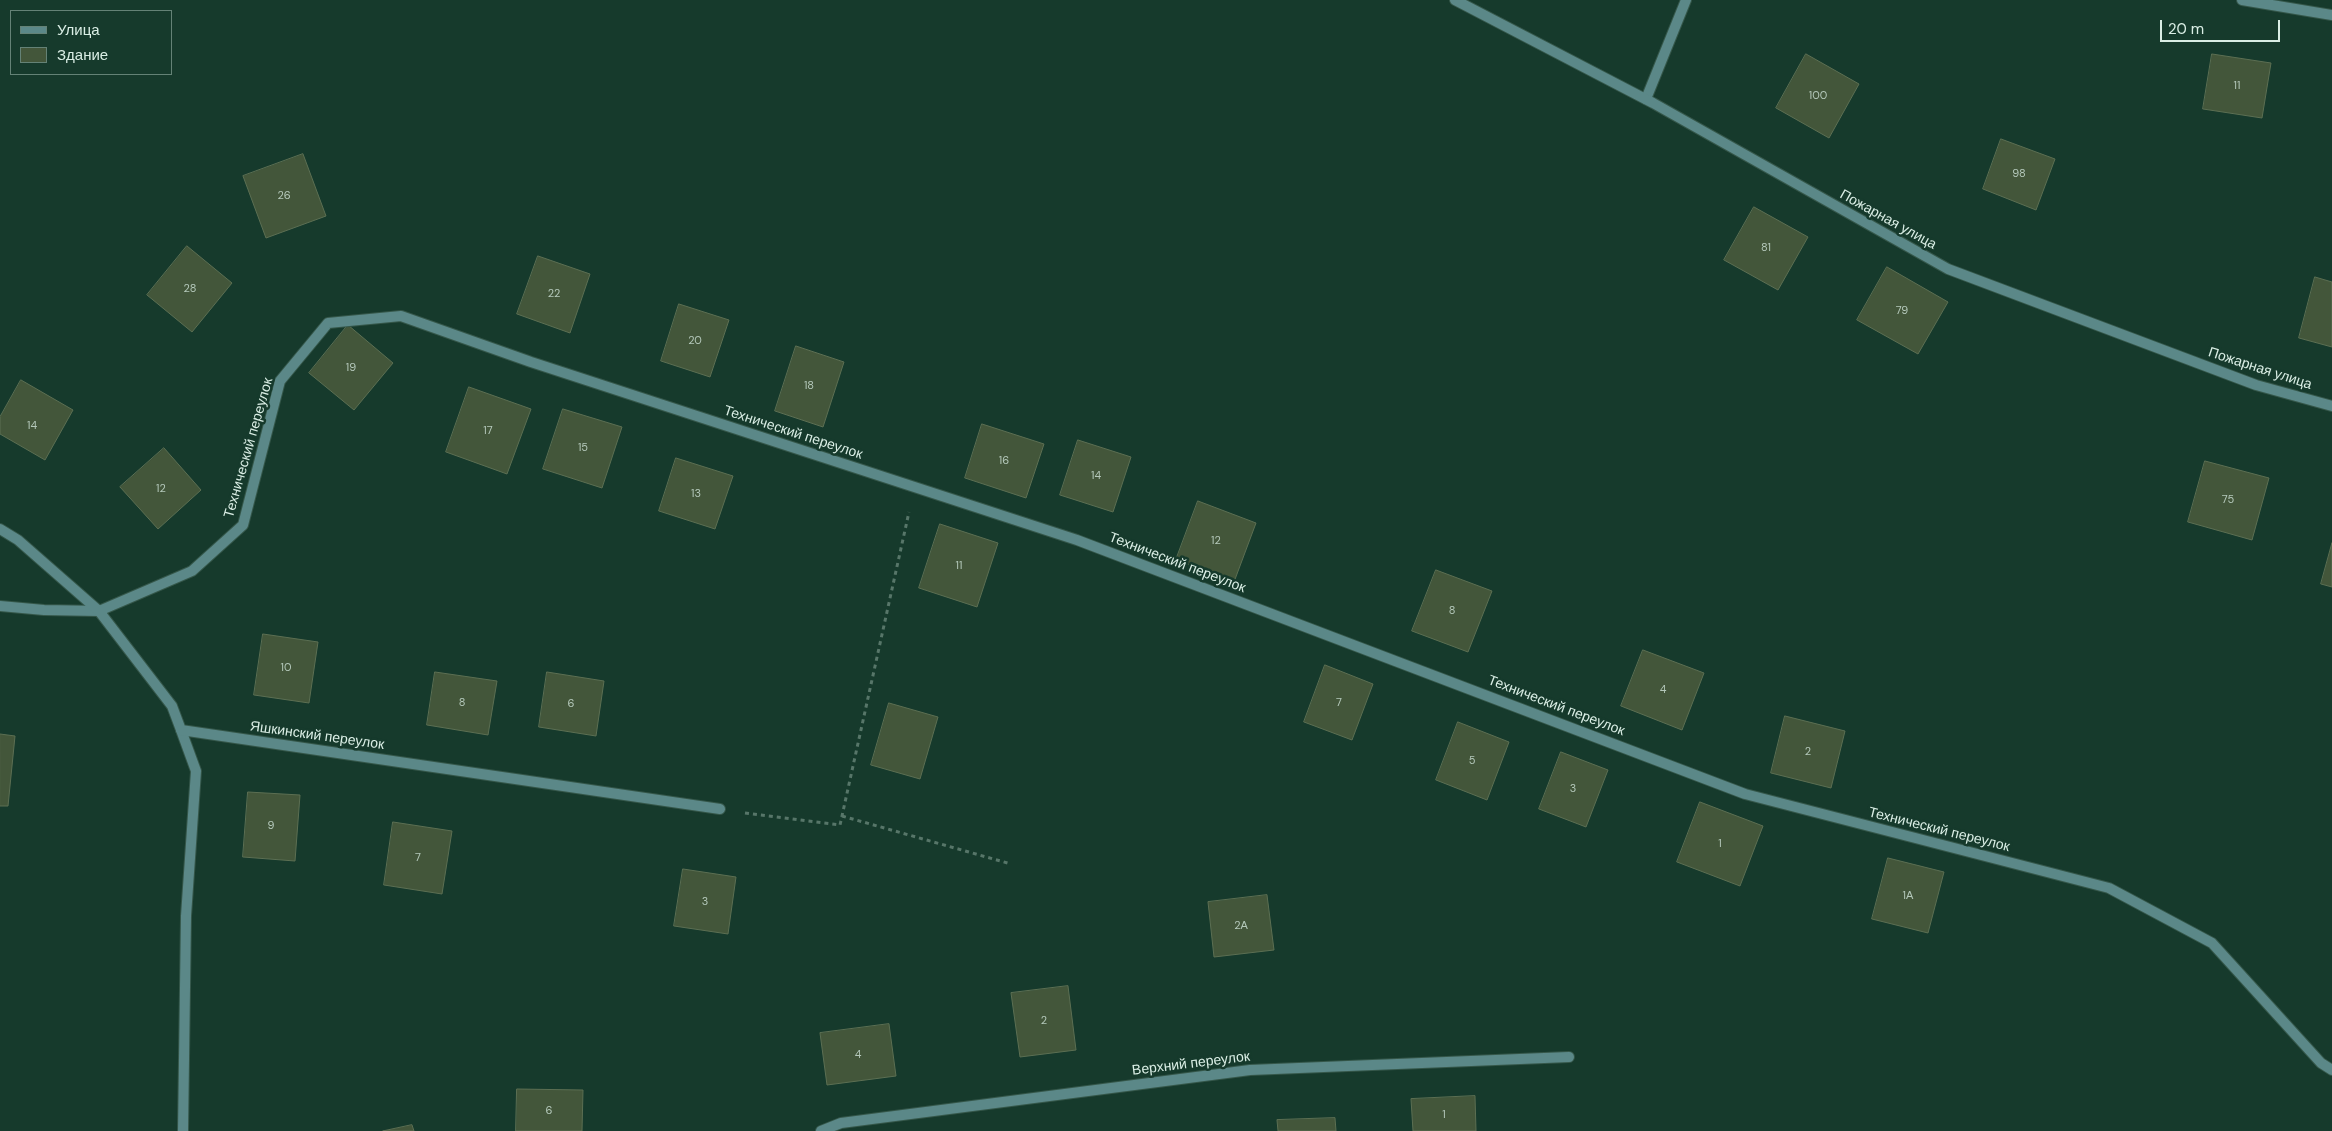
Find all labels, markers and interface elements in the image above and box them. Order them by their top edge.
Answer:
legend [10,10,172,75]
scale bar [2162,10,2282,42]
text: 20 m [2168,19,2204,39]
text: Улица [57,20,100,40]
text: Здание [57,45,108,65]
house number: 11 [2234,79,2240,93]
house number: 100 [1809,89,1827,103]
house number: 98 [2012,167,2026,181]
street label: Пожарная улица [1837,186,1939,254]
house number: 26 [277,189,291,203]
house number: 81 [1761,241,1771,255]
house number: 28 [184,282,196,296]
house number: 22 [548,287,560,301]
house number: 79 [1896,304,1908,318]
house number: 20 [688,334,702,348]
street label: Пожарная улица [2206,344,2314,394]
house number: 19 [346,361,356,375]
street label: Технический переулок [221,376,277,520]
house number: 18 [804,379,814,393]
street label: Технический переулок [721,403,865,463]
house number: 14 [27,419,37,433]
house number: 17 [483,424,493,438]
house number: 15 [578,441,588,455]
house number: 16 [999,454,1009,468]
house number: 14 [1091,469,1101,483]
house number: 12 [156,482,166,496]
house number: 13 [691,487,701,501]
house number: 75 [2222,493,2234,507]
street label: Технический переулок [1106,529,1248,597]
house number: 12 [1211,534,1221,548]
house number: 11 [956,559,962,573]
house number: 8 [1449,604,1455,618]
house number: 10 [281,661,291,675]
street label: Технический переулок [1485,672,1627,740]
house number: 4 [1660,683,1666,697]
house number: 8 [459,696,465,710]
house number: 7 [1336,696,1342,710]
house number: 6 [568,697,574,711]
street label: Яшкинский переулок [249,718,385,754]
house number: 2 [1805,745,1811,759]
house number: 5 [1469,754,1475,768]
house number: 3 [1570,782,1576,796]
street label: Технический переулок [1867,804,2011,856]
house number: 9 [268,819,274,833]
house number: 1 [1718,837,1722,851]
house number: 7 [415,851,421,865]
house number: 1А [1903,889,1913,903]
house number: 3 [702,895,708,909]
house number: 2А [1234,919,1248,933]
house number: 2 [1041,1014,1047,1028]
house number: 4 [855,1048,861,1062]
street label: Верхний переулок [1131,1048,1251,1080]
house number: 6 [546,1104,552,1118]
house number: 1 [1442,1108,1446,1122]

